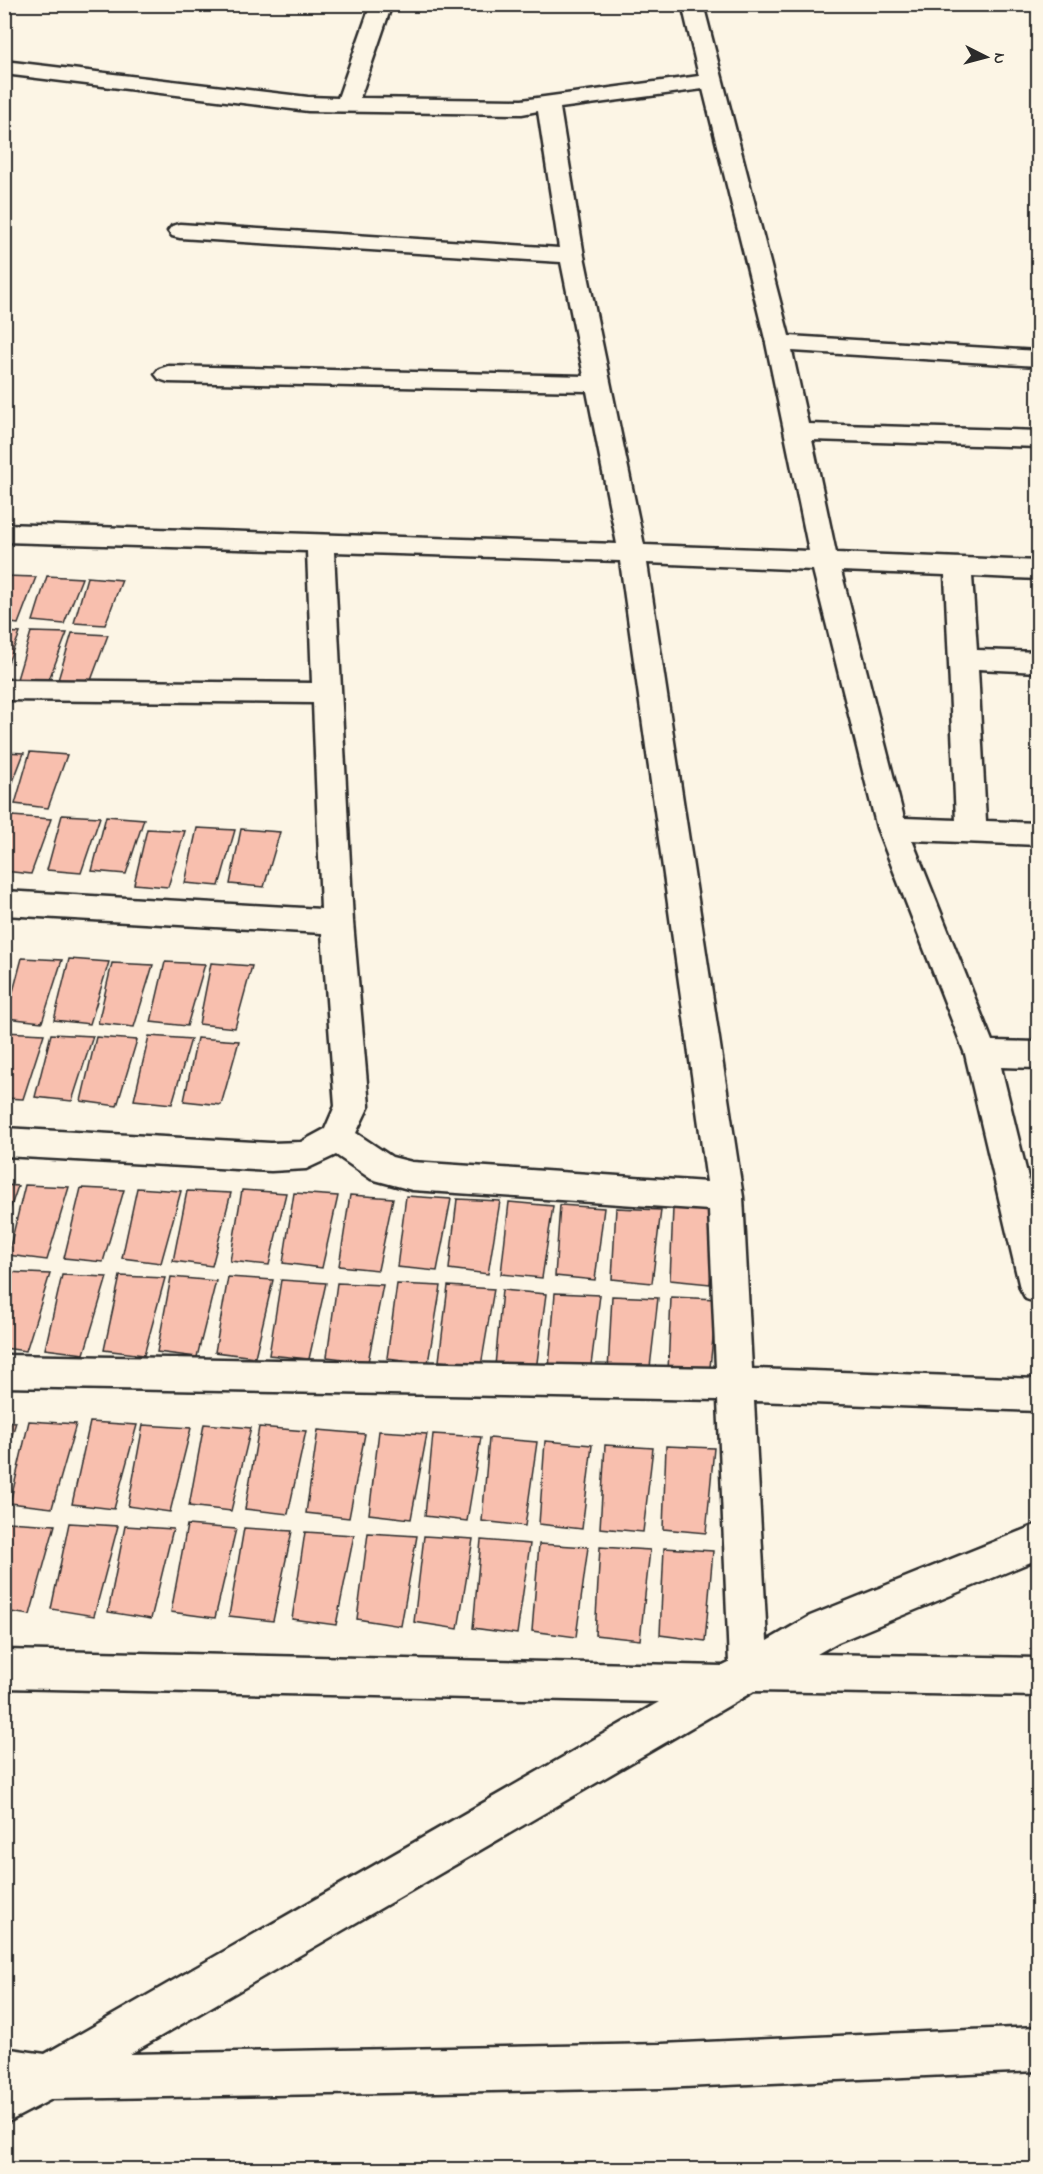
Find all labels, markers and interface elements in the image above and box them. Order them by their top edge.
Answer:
north arrow [956,27,1016,87]
text: N [986,52,1011,65]

